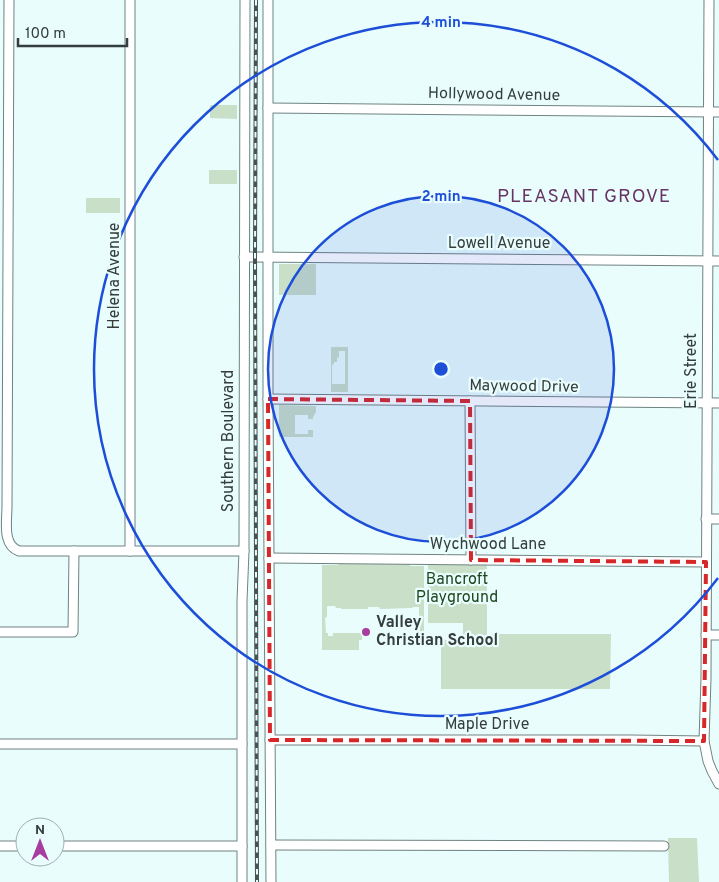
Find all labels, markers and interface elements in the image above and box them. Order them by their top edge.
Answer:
text: 4 min [421,14,461,33]
scale bar [18,15,126,47]
text: 100 m [25,25,66,44]
street label: Hollywood Avenue [428,84,560,106]
district label: PLEASANT GROVE [497,185,671,209]
text: 2 min [421,188,461,207]
street label: Helena Avenue [105,223,125,329]
street label: Lowell Avenue [448,234,550,254]
street label: Erie Street [682,333,702,409]
centre of rings [432,360,450,378]
street label: Southern Boulevard [219,370,239,512]
street label: Maywood Drive [469,376,579,398]
street label: Wychwood Lane [430,535,546,555]
park label: Bancroft Playground [416,570,498,608]
place label: Valley Christian School [376,613,498,651]
marker: Valley Christian School [360,626,372,638]
street label: Maple Drive [445,715,529,735]
north arrow [15,817,65,867]
text: N [35,822,45,839]

